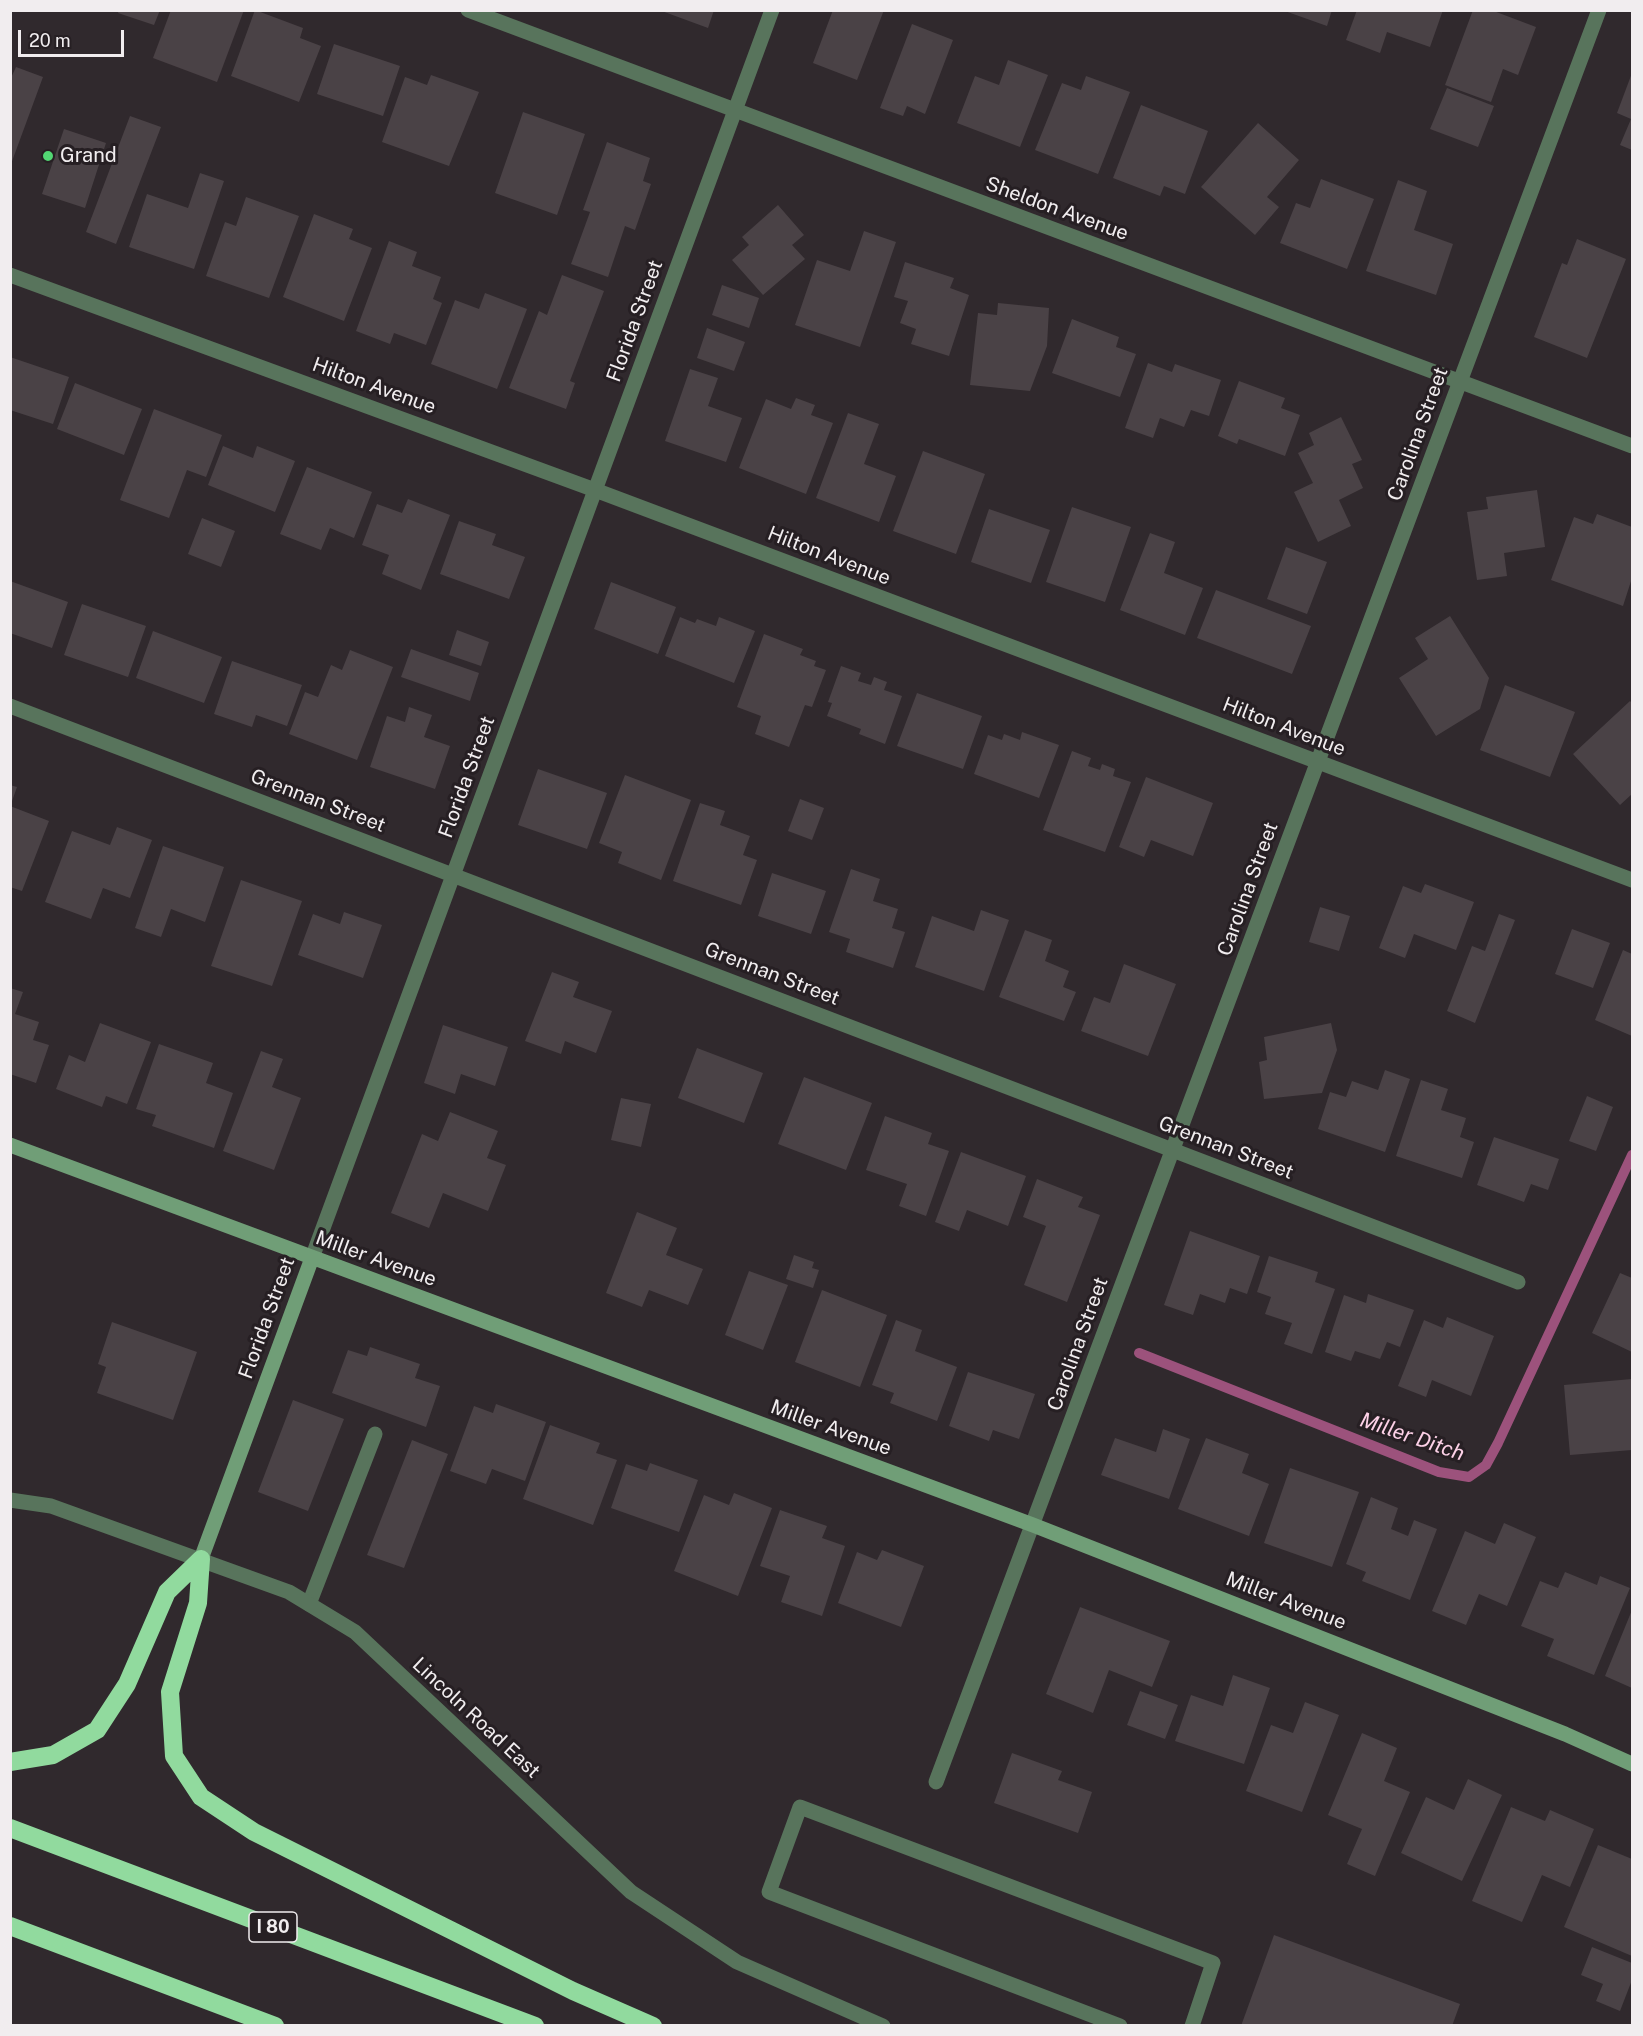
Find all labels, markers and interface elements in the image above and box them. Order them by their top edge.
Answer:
scale bar [21,18,128,56]
text: 20 m [29,30,71,51]
place label: Grand [60,144,117,168]
marker: Grand [41,149,55,163]
street label: Sheldon Avenue [982,172,1132,246]
street label: Florida Street [602,257,668,385]
street label: Hilton Avenue [309,353,439,419]
street label: Carolina Street [1383,364,1453,504]
street label: Hilton Avenue [764,522,894,590]
street label: Hilton Avenue [1219,693,1349,761]
street label: Florida Street [434,713,500,841]
street label: Grennan Street [247,764,389,838]
street label: Carolina Street [1213,819,1283,959]
street label: Grennan Street [701,937,843,1011]
street label: Grennan Street [1155,1111,1297,1185]
street label: Miller Avenue [312,1226,440,1292]
street label: Florida Street [234,1254,300,1382]
street label: Carolina Street [1043,1274,1113,1414]
street label: Miller Avenue [767,1395,895,1461]
water label: Miller Ditch [1356,1407,1468,1467]
street label: Miller Avenue [1223,1567,1349,1635]
street label: Lincoln Road East [407,1653,545,1783]
road number: I 80 [249,1912,297,1942]

